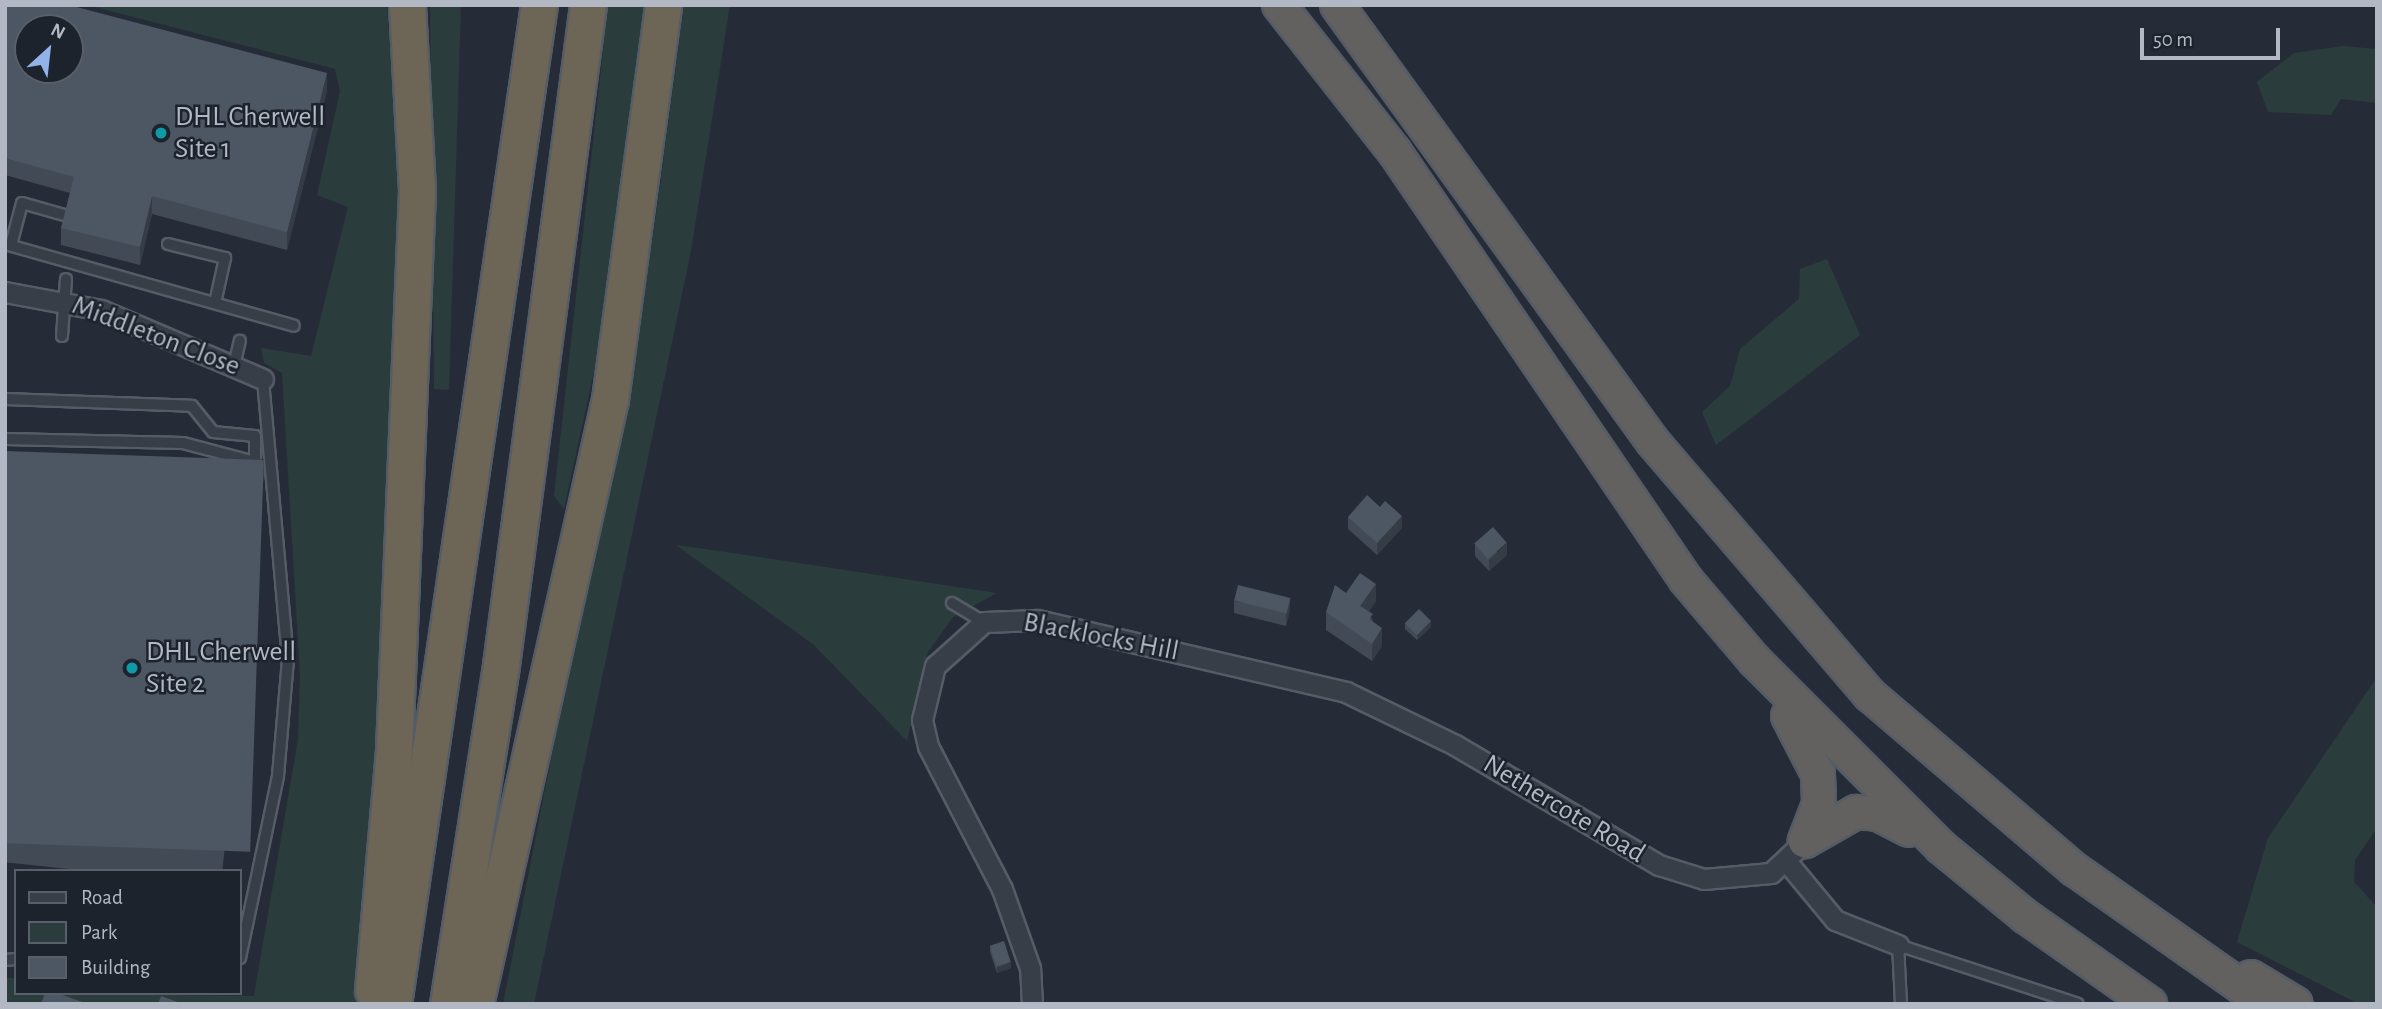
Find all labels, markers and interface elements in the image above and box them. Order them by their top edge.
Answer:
north arrow [14,14,84,84]
scale bar [2144,14,2284,58]
text: N [48,20,68,43]
text: 50 m [2153,29,2193,50]
place label: DHL Cherwell Site 1 [175,100,325,166]
marker: DHL Cherwell Site 1 [153,125,169,141]
street label: Middleton Close [67,289,245,383]
street label: Blacklocks Hill [1021,605,1181,669]
place label: DHL Cherwell Site 2 [146,635,296,701]
marker: DHL Cherwell Site 2 [124,660,140,676]
street label: Nethercote Road [1477,747,1651,871]
legend [14,869,242,995]
text: Road [81,887,123,908]
text: Park [81,922,117,943]
text: Building [81,957,150,978]

